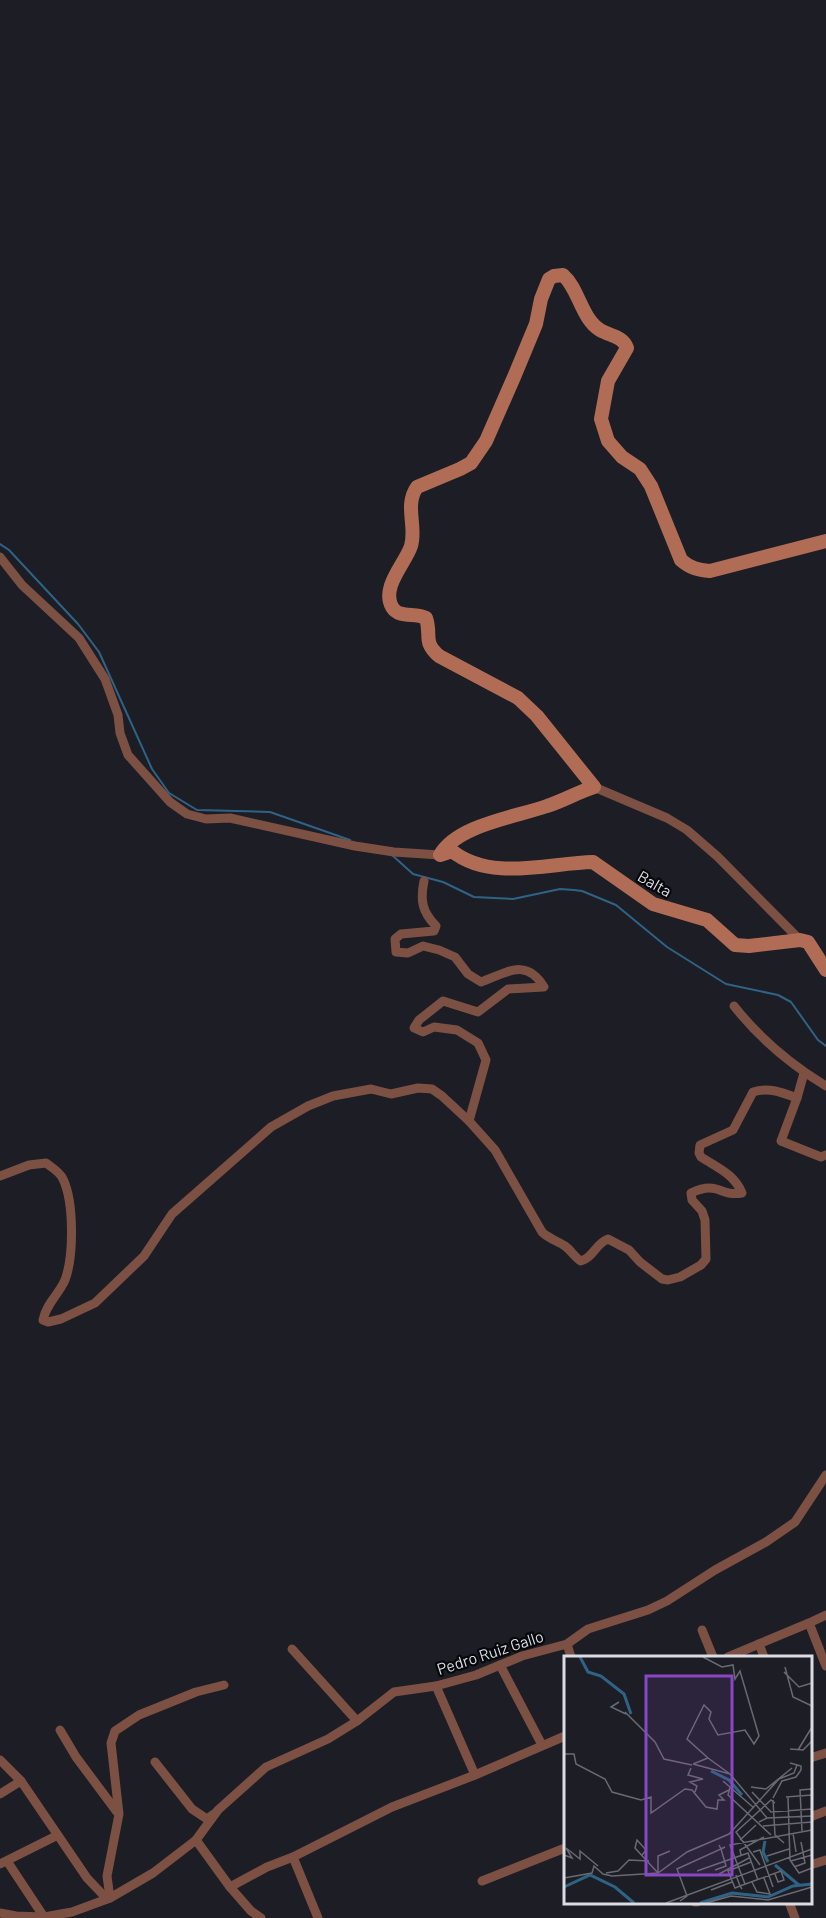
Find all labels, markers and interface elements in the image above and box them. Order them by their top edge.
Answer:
street label: Balta [635,866,675,900]
street label: Pedro Ruiz Gallo [434,1626,546,1678]
inset map [564,1656,811,1903]

